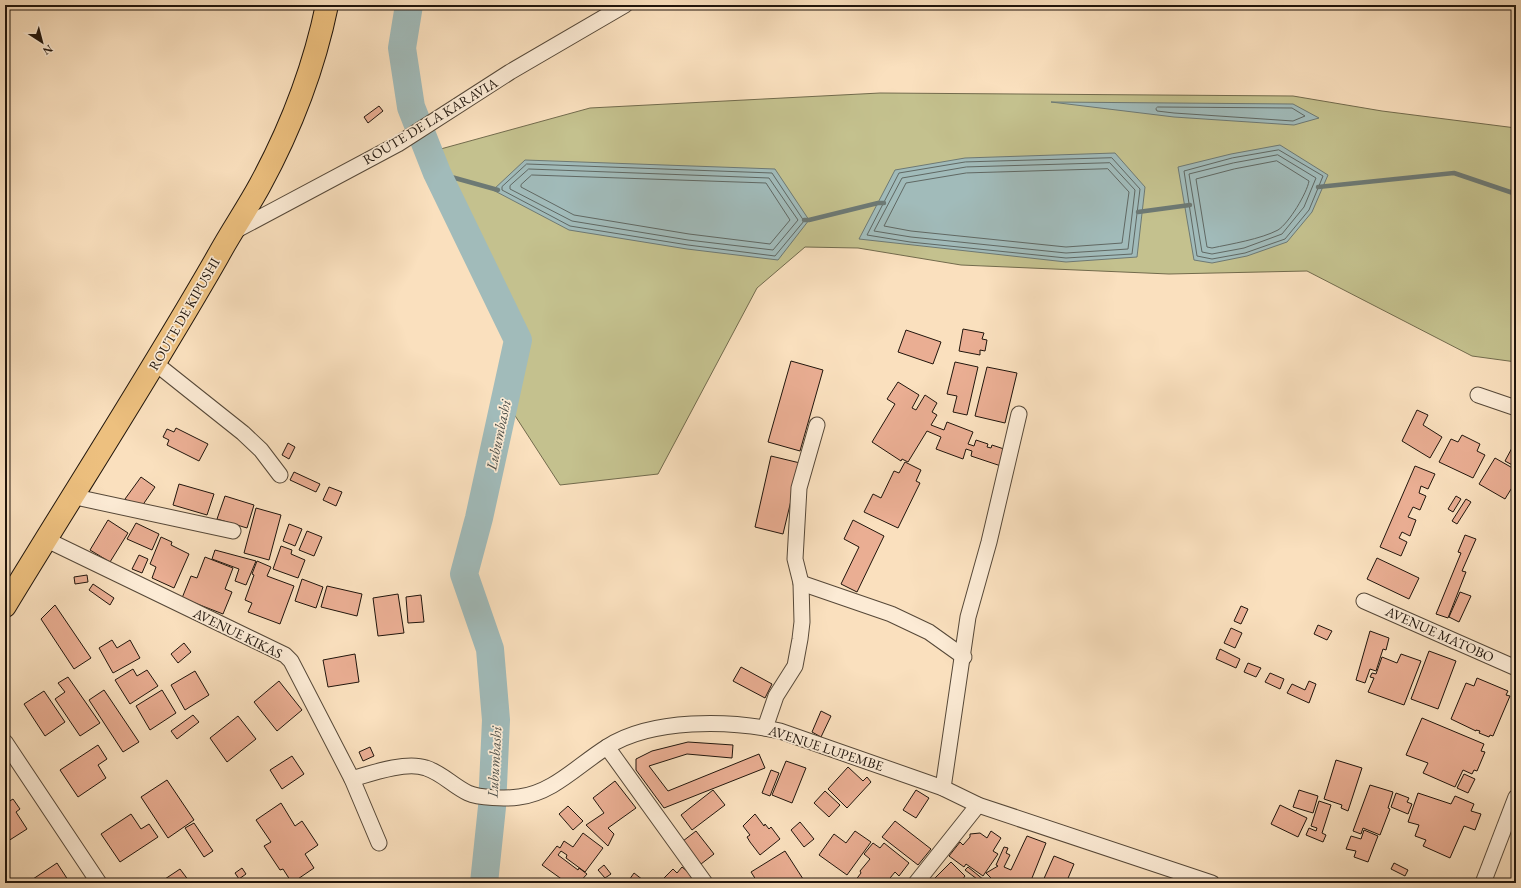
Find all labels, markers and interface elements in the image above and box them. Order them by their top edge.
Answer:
north arrow [22,22,62,62]
text: N [40,42,56,58]
street label: ROUTE DE LA KARAVIA [359,73,501,168]
street label: ROUTE DE KIPUSHI [144,254,224,374]
water label: Lubumbashi [481,398,515,473]
street label: AVENUE MATOBO [1382,602,1497,666]
street label: AVENUE KIKAS [189,603,286,662]
street label: AVENUE LUPEMBE [765,721,886,775]
water label: Lubumbashi [483,725,505,799]

